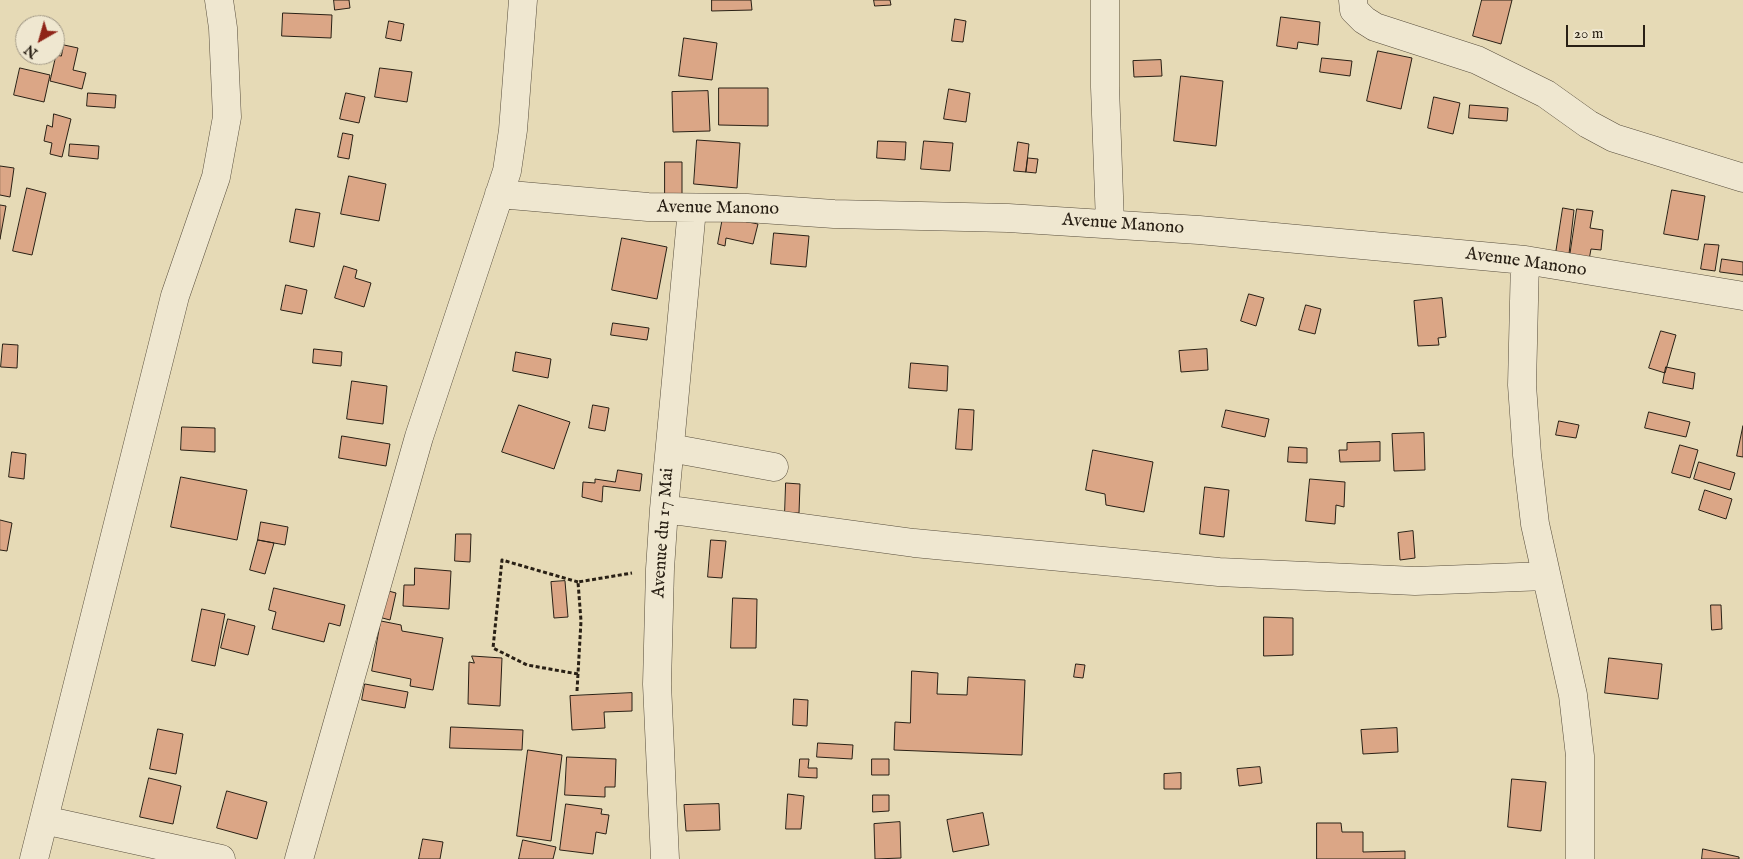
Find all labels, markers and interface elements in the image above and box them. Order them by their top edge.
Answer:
north arrow [15,15,65,65]
scale bar [1568,15,1647,47]
text: 20 m [1574,24,1603,43]
text: N [21,40,42,62]
street label: Avenue Manono [657,197,779,221]
street label: Avenue Manono [1061,210,1185,240]
street label: Avenue Manono [1464,244,1588,282]
street label: Avenue du 17 Mai [649,467,679,599]

